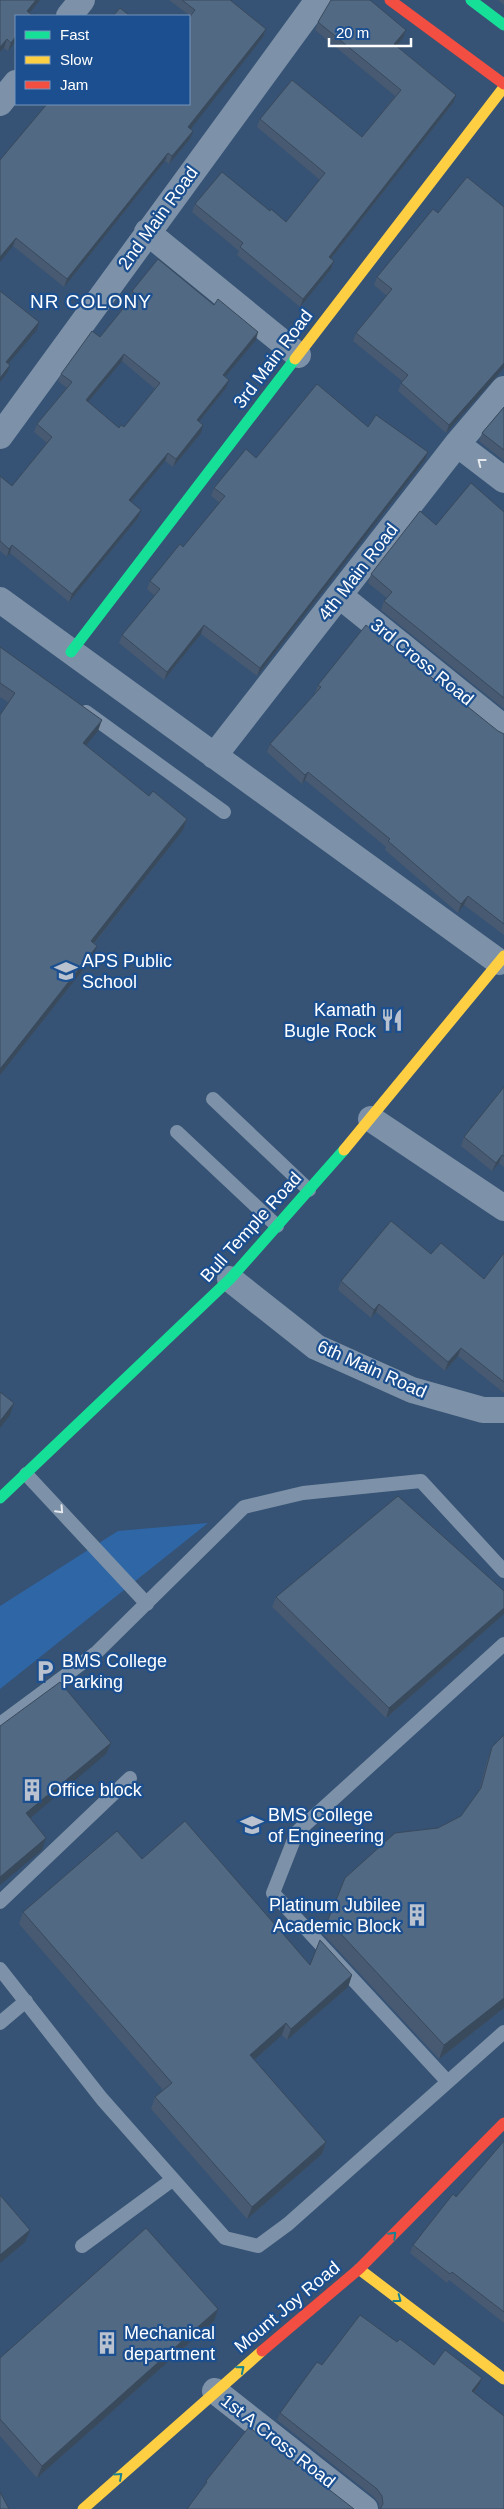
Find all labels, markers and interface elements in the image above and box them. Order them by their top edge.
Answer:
legend [15,15,190,105]
scale bar [329,15,412,47]
text: 20 m [336,24,369,41]
text: Fast [60,26,90,43]
text: Slow [60,51,93,68]
text: Jam [60,76,88,93]
street label: 2nd Main Road [114,163,202,273]
district label: NR COLONY [30,291,152,312]
street label: 3rd Main Road [229,306,317,412]
one-way arrow [477,459,487,468]
street label: 4th Main Road [314,520,402,624]
street label: 3rd Cross Road [367,615,477,709]
place label: APS Public School [82,951,172,992]
school or university icon: APS Public School [53,958,79,984]
place label: Kamath Bugle Rock [284,1000,377,1041]
restaurant icon: Kamath Bugle Rock [379,1007,405,1033]
street label: Bull Temple Road [196,1168,306,1286]
street label: 6th Main Road [314,1336,430,1402]
one-way arrow [54,1504,63,1513]
place label: BMS College Parking [62,1651,167,1692]
parking icon: BMS College Parking [32,1658,58,1684]
building icon: Office block [19,1777,45,1803]
place label: Office block [48,1780,143,1800]
place label: BMS College of Engineering [268,1805,384,1846]
school or university icon: BMS College of Engineering [239,1812,265,1838]
place label: Platinum Jubilee Academic Block [269,1895,402,1936]
building icon: Platinum Jubilee Academic Block [404,1902,430,1928]
one-way arrow [387,2231,396,2240]
street label: Mount Joy Road [230,2257,344,2357]
one-way arrow [392,2293,401,2301]
place label: Mechanical department [124,2323,215,2364]
building icon: Mechanical department [94,2330,120,2356]
one-way arrow [235,2366,244,2374]
street label: 1st A Cross Road [217,2390,339,2492]
one-way arrow [114,2473,123,2482]

